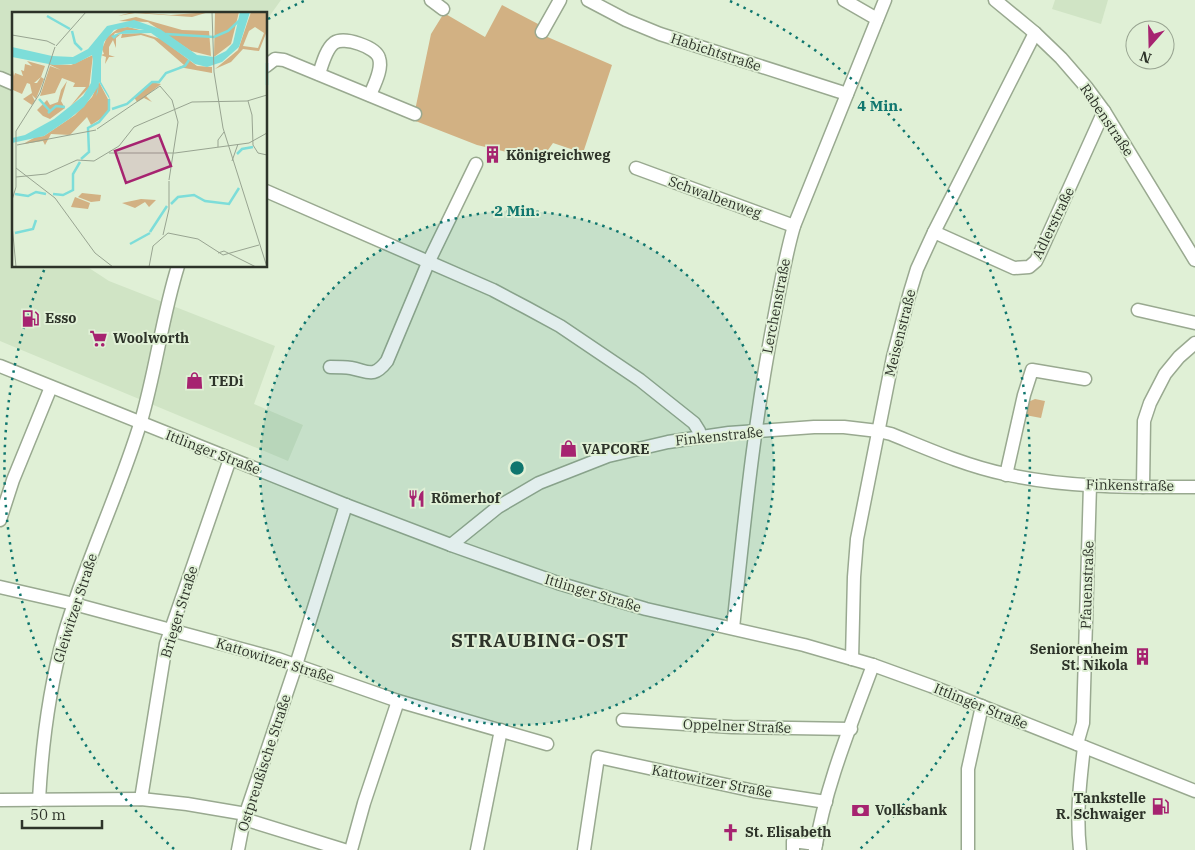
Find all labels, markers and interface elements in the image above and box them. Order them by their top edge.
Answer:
inset map [12,12,268,268]
north arrow [1125,20,1175,70]
street label: Habichtstraße [668,29,764,75]
text: N [1137,47,1154,68]
street label: Rabenstraße [1076,80,1138,160]
text: 4 Min. [857,96,903,115]
building icon: Königreichweg [482,145,502,165]
place label: Königreichweg [506,146,611,164]
street label: Schwalbenweg [666,172,764,222]
street label: Adlerstraße [1028,184,1078,262]
text: 2 Min. [494,201,540,220]
street label: Lerchenstraße [758,257,794,355]
street label: Meisenstraße [880,287,920,379]
fuel station icon: Esso [21,308,41,328]
place label: Esso [45,309,77,327]
supermarket icon: Woolworth [89,328,109,348]
place label: Woolworth [113,329,189,347]
shop icon: TEDi [185,371,205,391]
place label: TEDi [209,372,244,390]
street label: Finkenstraße [674,422,764,450]
street label: Ittlinger Straße [163,426,263,478]
shop icon: VAPCORE [558,439,578,459]
place label: VAPCORE [582,440,649,458]
centre of rings [508,459,526,477]
street label: Finkenstraße [1086,475,1174,495]
restaurant icon: Römerhof [407,488,427,508]
place label: Römerhof [431,489,502,507]
street label: Pfauenstraße [1076,541,1098,629]
street label: Gleiwitzer Straße [49,551,101,665]
street label: Brieger Straße [156,564,202,660]
street label: Ittlinger Straße [542,570,644,616]
district label: STRAUBING-OST [451,628,629,652]
street label: Kattowitzer Straße [214,634,336,686]
place label: Seniorenheim St. Nikola [1030,640,1128,674]
building icon: Seniorenheim St. Nikola [1132,647,1152,667]
street label: Ittlinger Straße [931,679,1031,733]
street label: Ostpreußische Straße [233,692,295,834]
street label: Oppelner Straße [683,715,791,737]
street label: Kattowitzer Straße [650,760,774,802]
place label: Tankstelle R. Schwaiger [1056,789,1146,823]
fuel station icon: Tankstelle R. Schwaiger [1150,796,1170,816]
scale bar [22,798,102,830]
bank icon: Volksbank [851,800,871,820]
place label: Volksbank [875,801,947,819]
text: 50 m [30,805,66,824]
church icon: St. Elisabeth [721,822,741,842]
place label: St. Elisabeth [745,823,831,841]

